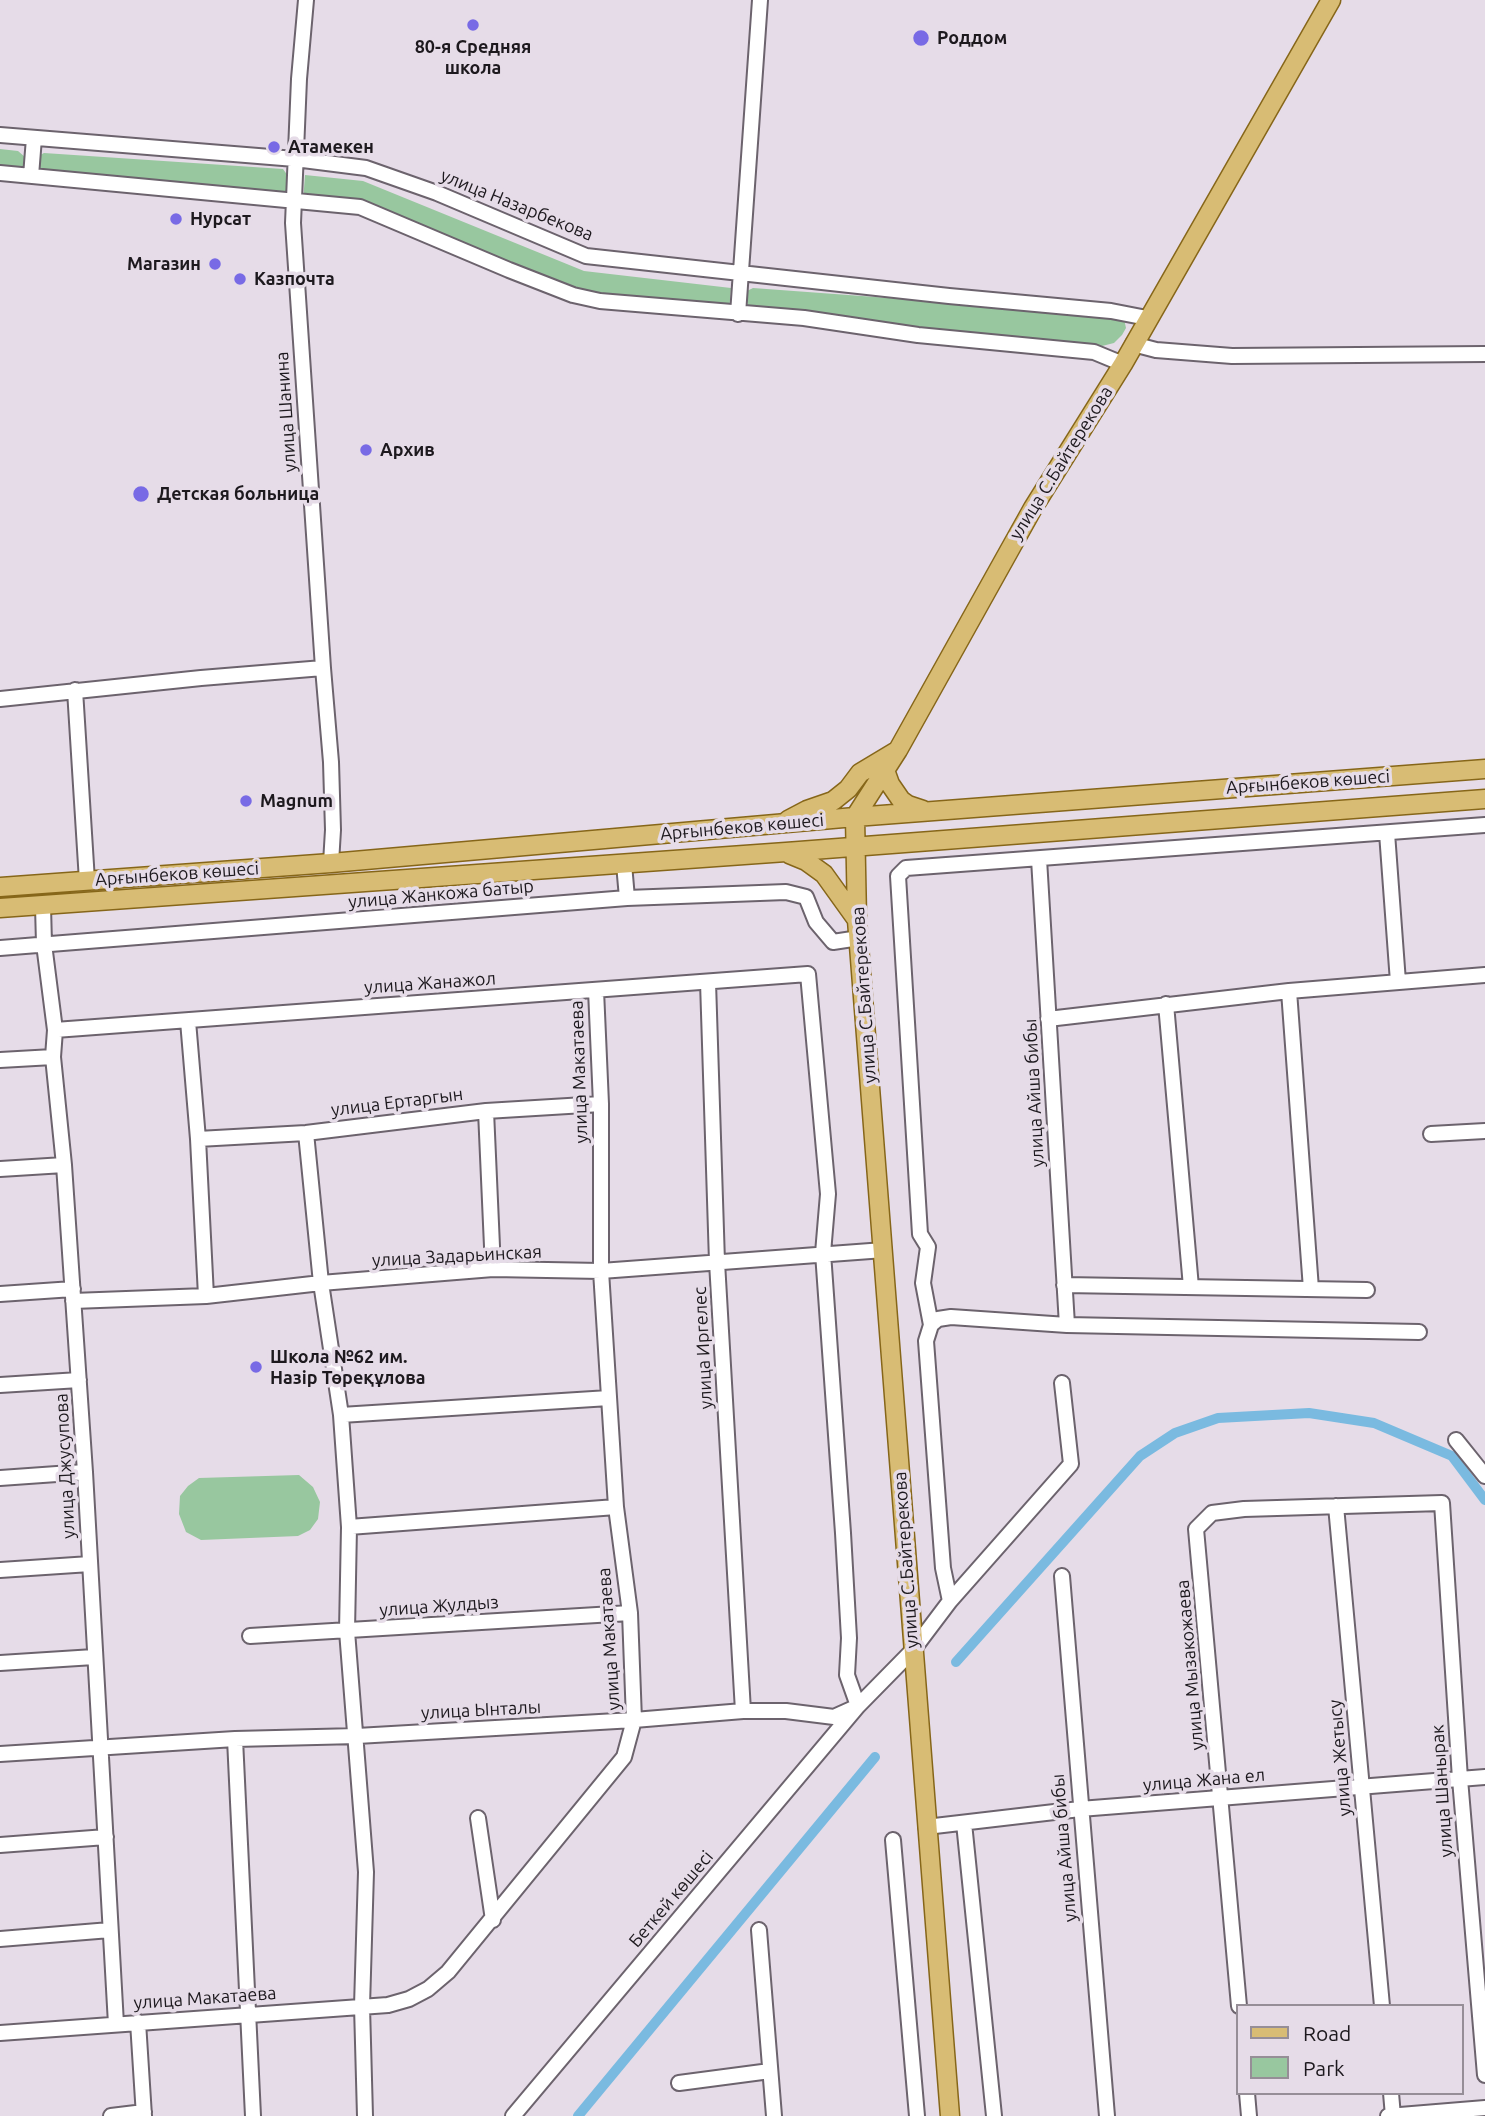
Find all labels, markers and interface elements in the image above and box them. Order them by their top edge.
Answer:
marker: 80-я Средняя школа [465,17,481,33]
place label: Роддом [937,27,1007,49]
marker: Роддом [911,28,931,48]
place label: 80-я Средняя школа [415,36,531,78]
place label: Атамекен [288,136,374,158]
marker: Атамекен [266,139,282,155]
street label: улица Назарбекова [438,165,596,245]
place label: Нурсат [190,208,251,230]
marker: Нурсат [168,211,184,227]
place label: Магазин [127,253,201,275]
marker: Магазин [207,256,223,272]
place label: Казпочта [254,268,335,290]
marker: Казпочта [232,271,248,287]
street label: улица Шанина [271,351,301,473]
street label: улица С.Байтерекова [1005,382,1117,544]
place label: Архив [380,439,435,461]
marker: Архив [358,442,374,458]
place label: Детская больница [157,483,319,505]
marker: Детская больница [131,484,151,504]
street label: Арғынбеков көшесі [1225,765,1391,799]
place label: Magnum [260,790,333,812]
marker: Magnum [238,793,254,809]
street label: Арғынбеков көшесі [659,809,825,845]
street label: Арғынбеков көшесі [94,857,260,891]
street label: улица Жанкожа батыр [347,875,535,913]
street label: улица С.Байтерекова [847,906,881,1084]
street label: улица Жанажол [363,968,497,998]
street label: улица Макатаева [566,1000,592,1144]
street label: улица Айша бибы [1019,1018,1049,1168]
street label: улица Ертаргын [330,1083,464,1121]
street label: улица Задарьинская [371,1241,543,1271]
street label: улица Иргелес [689,1286,717,1410]
place label: Школа №62 им. Назір Төреқұлова [270,1346,426,1388]
marker: Школа №62 им. Назір Төреқұлова [248,1359,264,1375]
street label: улица Джусупова [50,1393,80,1539]
street label: улица С.Байтерекова [889,1471,923,1649]
street label: улица Макатаева [593,1567,625,1711]
street label: улица Мызакожаева [1172,1579,1208,1751]
street label: улица Жулдыз [378,1591,500,1621]
street label: улица Ынталы [420,1696,542,1724]
street label: улица Жетысу [1324,1699,1356,1817]
street label: улица Шанырак [1427,1724,1457,1858]
street label: улица Жана ел [1142,1764,1266,1796]
street label: улица Айша бибы [1047,1773,1081,1923]
street label: Беткей көшесі [624,1846,718,1952]
street label: улица Макатаева [133,1982,277,2014]
legend [1236,2004,1464,2095]
text: Road [1303,2021,1351,2045]
text: Park [1303,2056,1345,2080]

